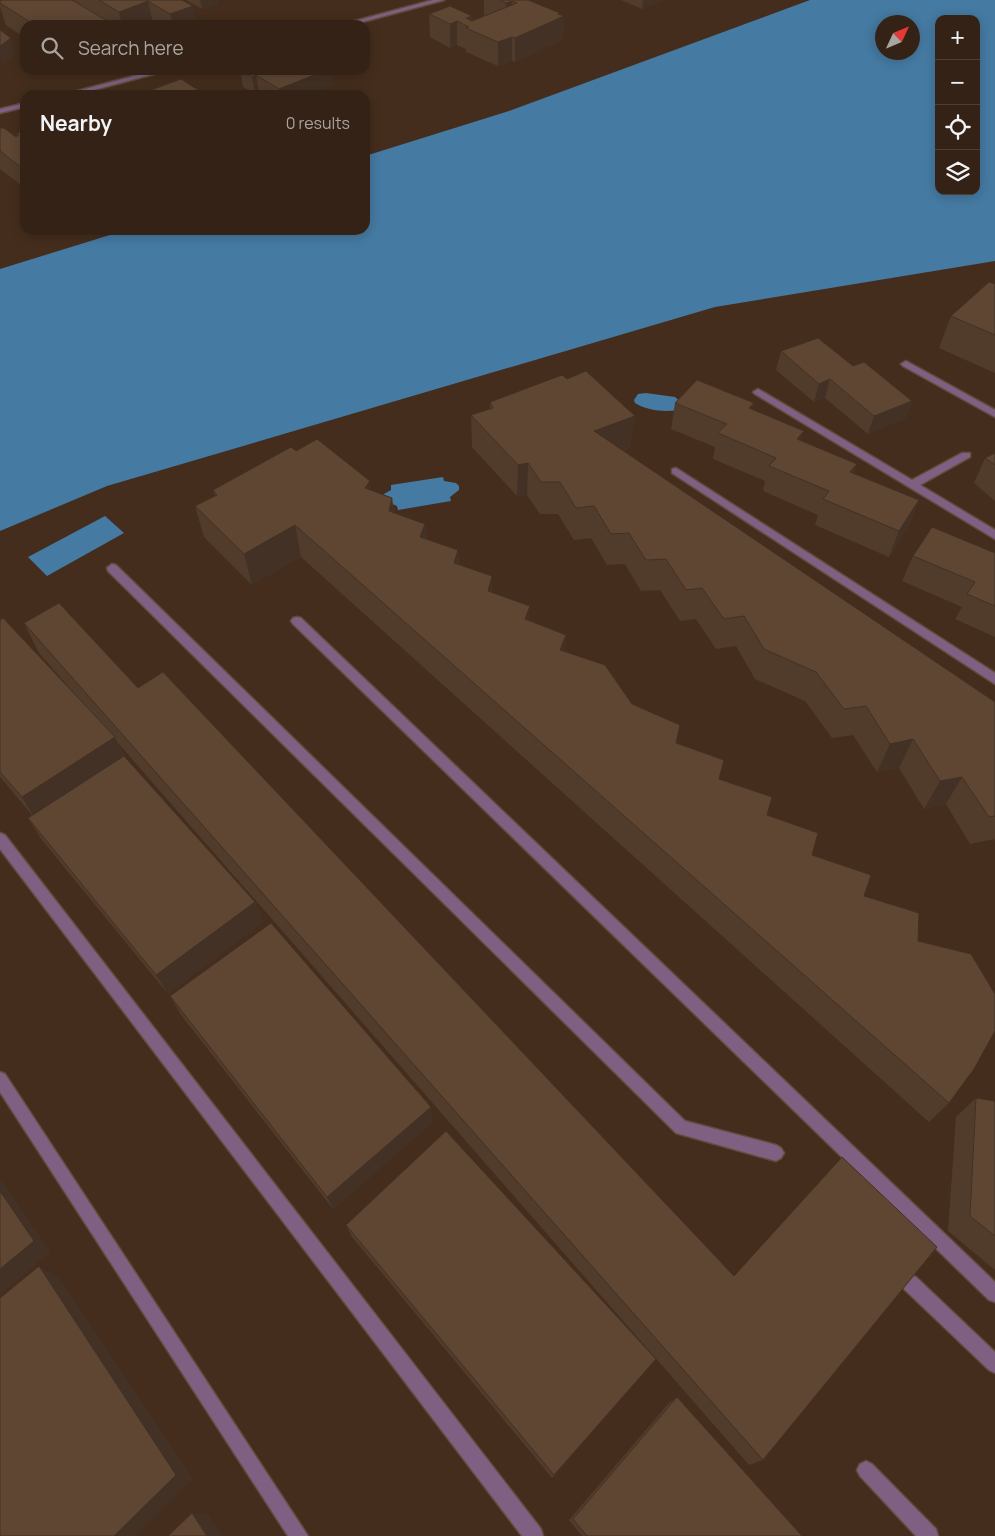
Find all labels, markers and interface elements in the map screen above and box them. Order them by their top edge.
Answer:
north arrow [875,15,920,60]
map controls [935,15,980,195]
button: + [935,15,980,60]
search box [20,20,370,75]
icon: search [38,34,66,62]
text: Search here [78,35,184,61]
button: − [935,60,980,105]
button: locate [935,105,980,150]
text: Nearby [40,109,112,137]
text: 0 results [286,112,350,134]
button: layers [935,150,980,195]

